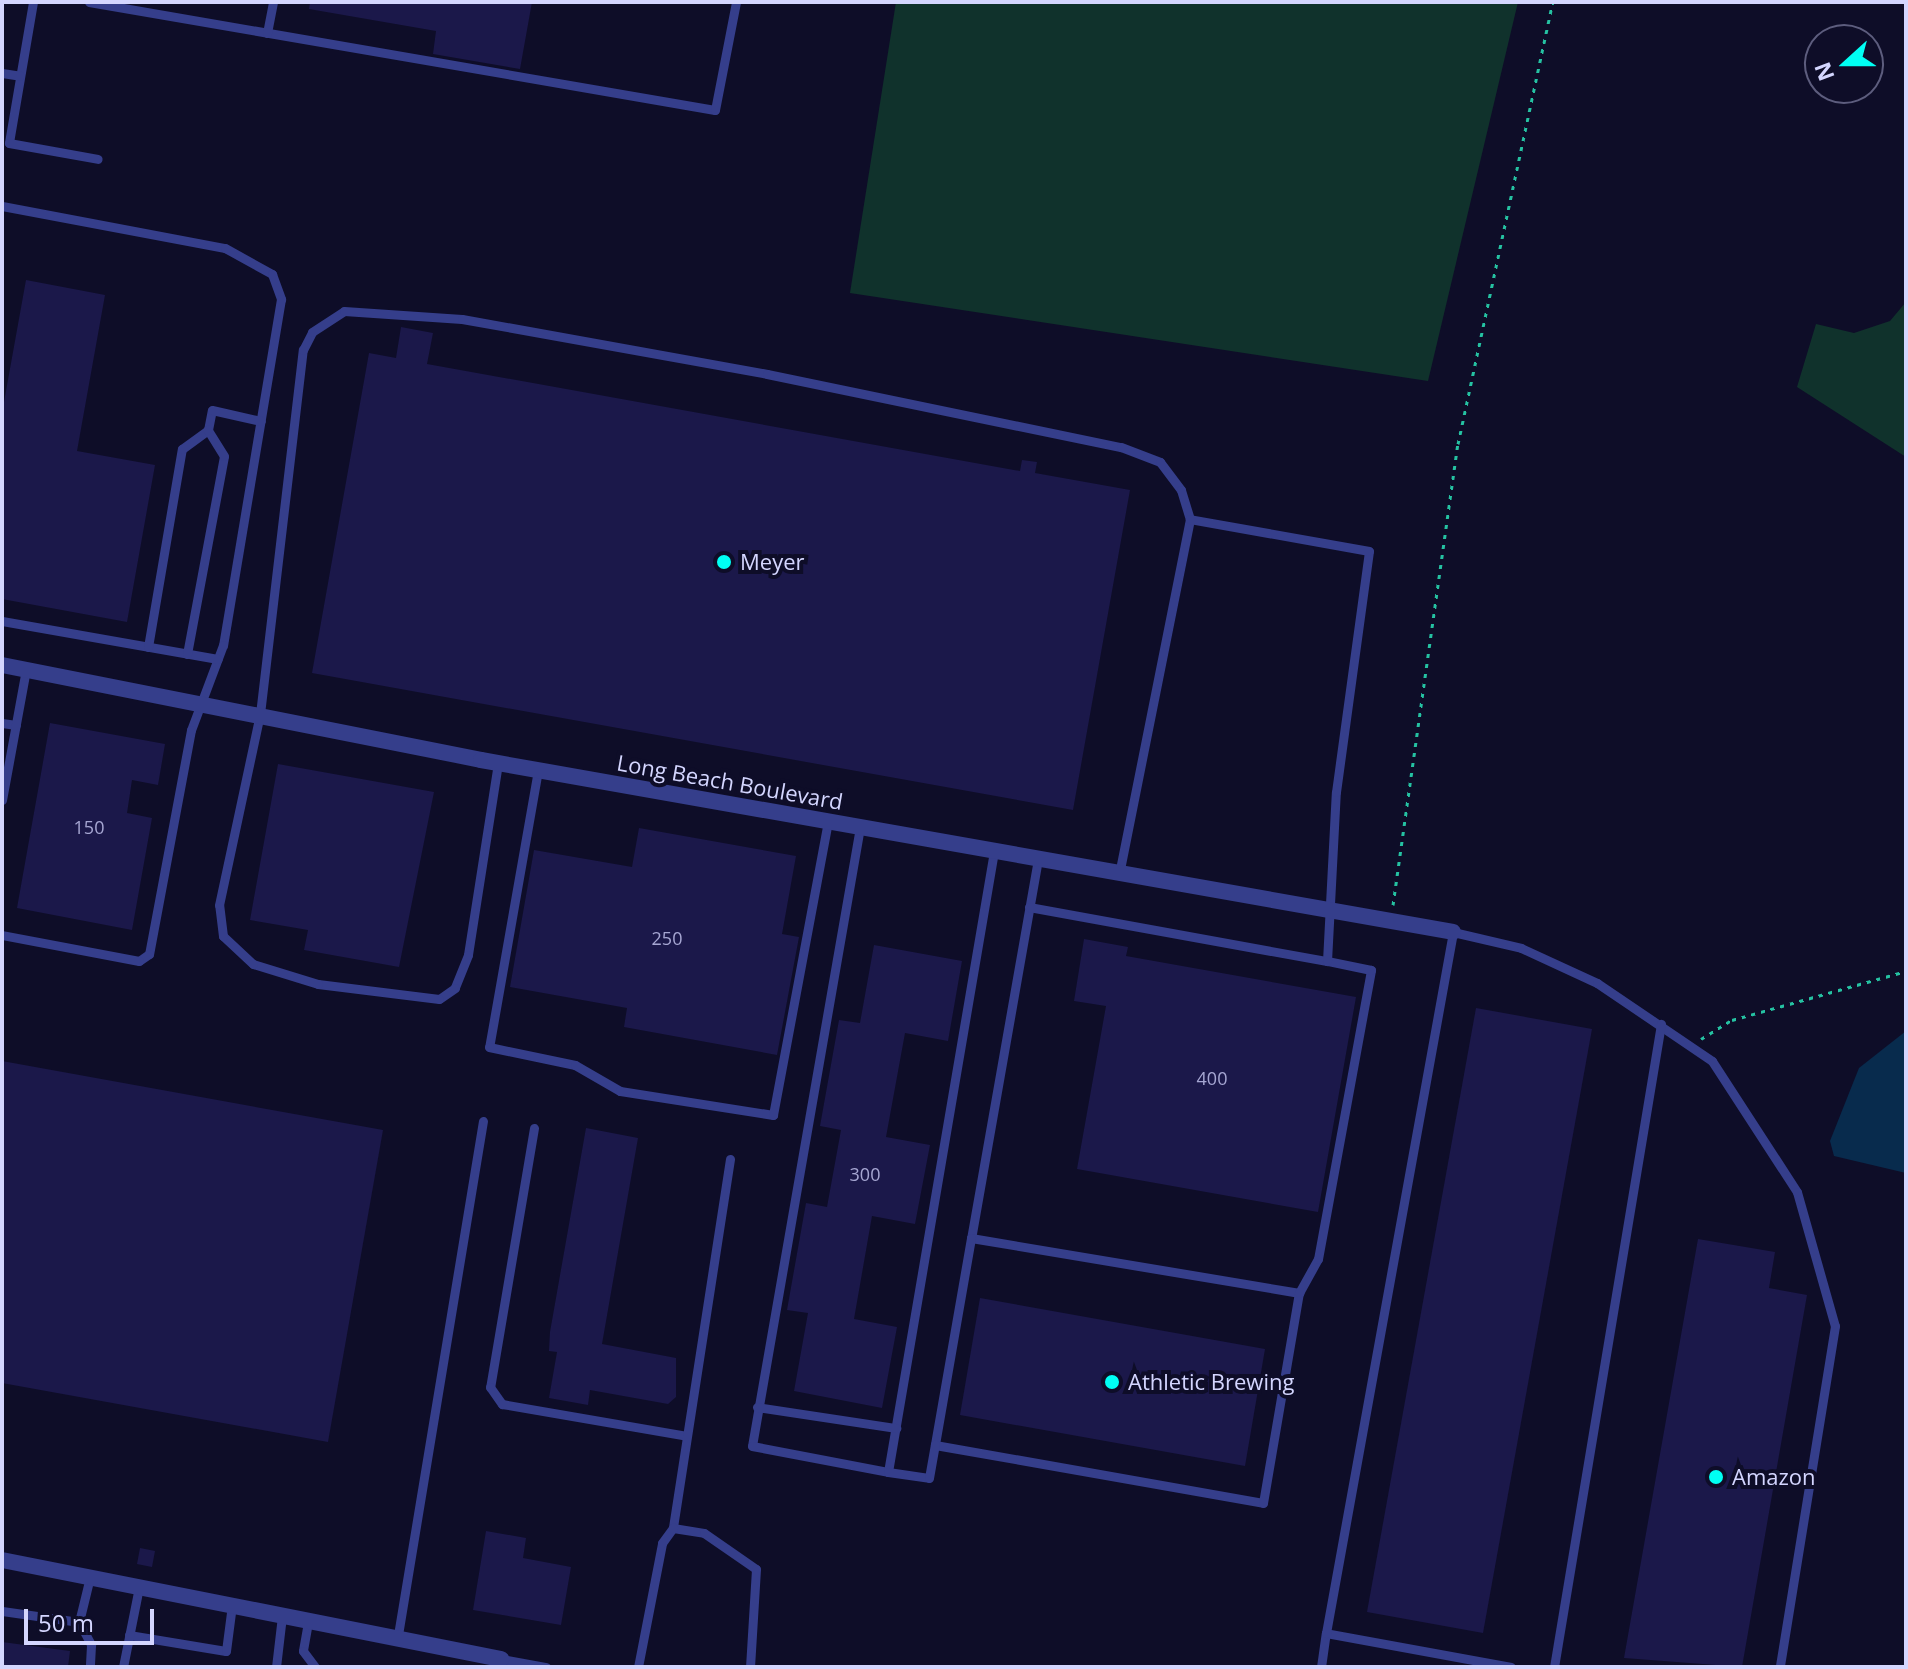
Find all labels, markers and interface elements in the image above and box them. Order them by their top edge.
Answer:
north arrow [1804,24,1884,104]
text: N [1806,58,1841,86]
place label: Meyer [740,549,805,575]
marker: Meyer [715,553,733,571]
street label: Long Beach Boulevard [615,749,845,815]
house number: 150 [74,816,104,838]
house number: 250 [652,927,682,949]
house number: 400 [1197,1067,1227,1089]
house number: 300 [850,1163,880,1185]
place label: Athletic Brewing [1128,1369,1294,1395]
marker: Athletic Brewing [1103,1373,1121,1391]
place label: Amazon [1732,1464,1816,1490]
marker: Amazon [1707,1468,1725,1486]
scale bar [28,1593,158,1643]
text: 50 m [38,1606,94,1639]

